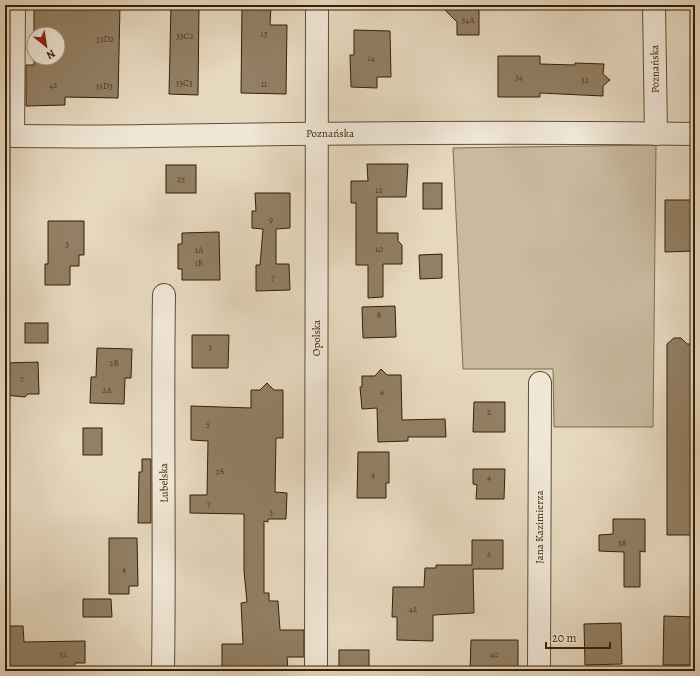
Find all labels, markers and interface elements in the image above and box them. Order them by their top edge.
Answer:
house number: 34A [461,14,475,26]
north arrow [26,26,66,66]
house number: 13 [261,28,268,40]
house number: 33C2 [176,30,194,42]
house number: 33D2 [96,33,115,45]
street label: Poznańska [647,44,663,93]
text: N [44,46,58,63]
house number: 14 [367,52,375,64]
house number: 34 [515,71,523,83]
house number: 32 [581,74,590,86]
house number: 33C3 [176,77,193,89]
house number: 11 [261,78,267,90]
house number: 42 [49,79,58,91]
house number: 33D3 [95,80,113,92]
street label: Poznańska [306,126,355,141]
house number: 25 [177,173,185,185]
house number: 12 [375,184,383,196]
house number: 9 [269,214,273,226]
house number: 3 [65,238,69,250]
house number: 10 [375,243,383,255]
house number: 1A [195,244,204,256]
house number: 1B [195,257,203,269]
house number: 7 [271,271,275,283]
house number: 8 [377,309,381,321]
street label: Opolska [309,319,324,356]
house number: 3 [208,341,212,353]
house number: 2B [109,357,119,369]
house number: 7 [20,372,24,384]
house number: 2A [102,384,113,396]
house number: 6 [380,386,384,398]
house number: 2 [487,406,492,418]
house number: 5 [206,418,210,430]
street label: Lubelska [156,462,172,503]
house number: 7A [215,465,225,477]
house number: 4 [371,468,375,480]
house number: 4 [487,471,491,483]
street label: Jana Kazimierza [532,489,547,564]
house number: 7 [207,497,211,509]
house number: 3 [269,506,273,518]
house number: 38 [618,537,626,549]
house number: 6 [487,548,491,560]
house number: 4 [122,563,126,575]
house number: 42 [409,603,418,615]
scale bar [546,624,610,650]
text: 20 m [552,630,576,646]
house number: 52 [59,648,68,660]
house number: 40 [490,648,499,660]

